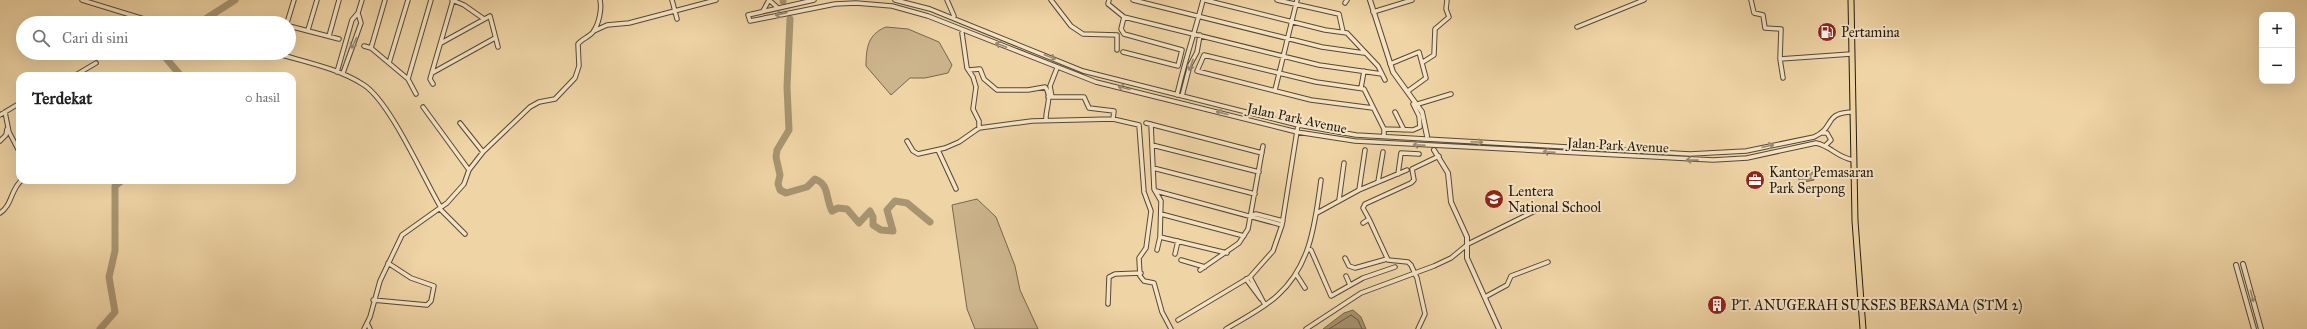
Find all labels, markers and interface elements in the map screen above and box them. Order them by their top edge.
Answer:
one-way arrow [775,11,788,19]
map controls [2259,12,2295,84]
button: + [2259,12,2295,48]
search box [16,16,296,60]
fuel station icon: Pertamina [1816,21,1838,43]
place label: Pertamina [1841,24,1900,41]
icon: search [30,27,52,49]
text: Cari di sini [62,29,128,47]
one-way arrow [350,37,358,49]
one-way arrow [996,40,1008,48]
button: − [2259,48,2295,84]
one-way arrow [1043,54,1055,62]
one-way arrow [1186,59,1194,71]
one-way arrow [1117,84,1130,92]
text: Terdekat [32,88,92,109]
text: 0 hasil [245,90,280,106]
street label: Jalan Park Avenue [1243,99,1349,138]
one-way arrow [1216,109,1229,116]
street label: Jalan Park Avenue [1565,134,1669,158]
one-way arrow [1470,138,1483,145]
one-way arrow [1413,141,1426,149]
one-way arrow [1762,142,1775,150]
one-way arrow [1543,149,1556,156]
one-way arrow [1686,156,1699,164]
place label: Kantor Pemasaran Park Serpong [1769,164,1874,197]
office icon: Kantor Pemasaran Park Serpong [1744,169,1766,191]
place label: Lentera National School [1508,183,1602,216]
school or university icon: Lentera National School [1483,188,1505,210]
one-way arrow [2249,290,2256,303]
building icon: PT. ANUGERAH SUKSES BERSAMA (STM 2) [1706,294,1728,316]
place label: PT. ANUGERAH SUKSES BERSAMA (STM 2) [1731,297,2022,315]

